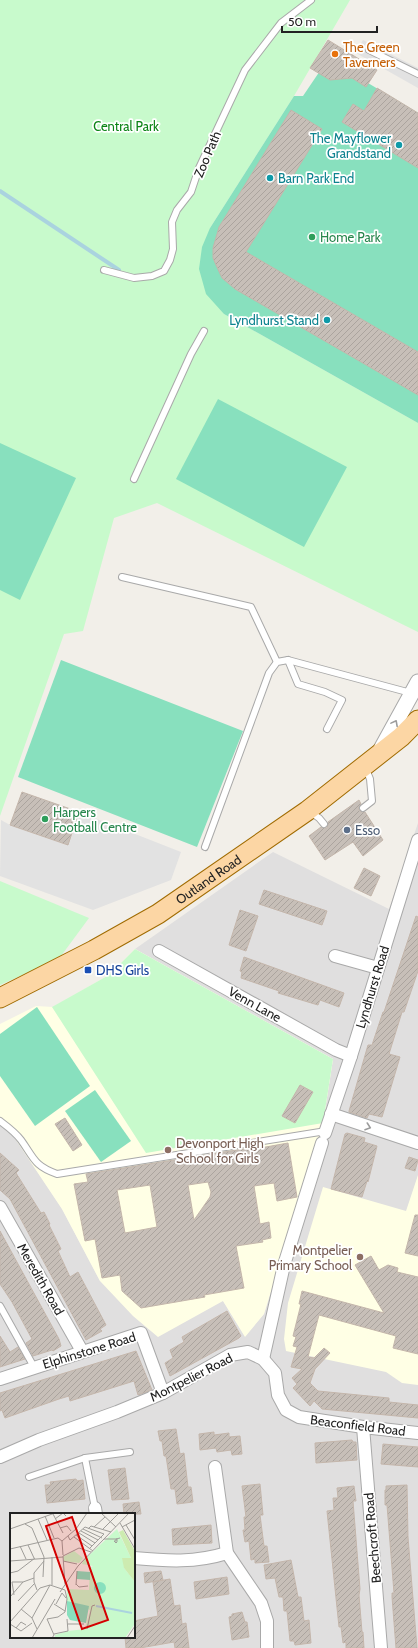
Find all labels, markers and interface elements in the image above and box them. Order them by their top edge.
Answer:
scale bar [282,8,377,34]
text: 50 m [288,14,316,29]
place label: The Green Taverners [343,39,400,70]
marker: The Green Taverners [330,49,340,59]
park label: Central Park [93,118,159,134]
street label: Zoo Path [190,128,224,180]
place label: The Mayflower Grandstand [310,130,392,161]
marker: The Mayflower Grandstand [394,140,404,150]
place label: Barn Park End [278,170,354,186]
marker: Barn Park End [265,173,275,183]
place label: Home Park [320,229,381,245]
marker: Home Park [307,232,317,242]
place label: Lyndhurst Stand [229,312,319,328]
marker: Lyndhurst Stand [322,315,332,325]
one-way arrow [390,720,397,728]
place label: Harpers Football Centre [53,804,137,835]
marker: Harpers Football Centre [40,814,50,824]
place label: Esso [355,822,380,838]
marker: Esso [342,825,352,835]
street label: Outland Road [172,851,244,908]
street label: Lyndhurst Road [352,944,392,1030]
place label: DHS Girls [96,962,150,978]
marker: DHS Girls [83,965,93,975]
street label: Venn Lane [226,983,285,1025]
one-way arrow [365,1122,372,1130]
place label: Devonport High School for Girls [176,1135,264,1166]
marker: Devonport High School for Girls [163,1145,173,1155]
street label: Meredith Road [14,1240,68,1318]
place label: Montpelier Primary School [269,1242,353,1273]
marker: Montpelier Primary School [355,1252,365,1262]
street label: Elphinstone Road [41,1328,137,1372]
street label: Montpelier Road [147,1349,235,1405]
street label: Beaconfield Road [309,1411,407,1439]
street label: Beechcroft Road [360,1492,384,1584]
inset map [10,1513,135,1638]

